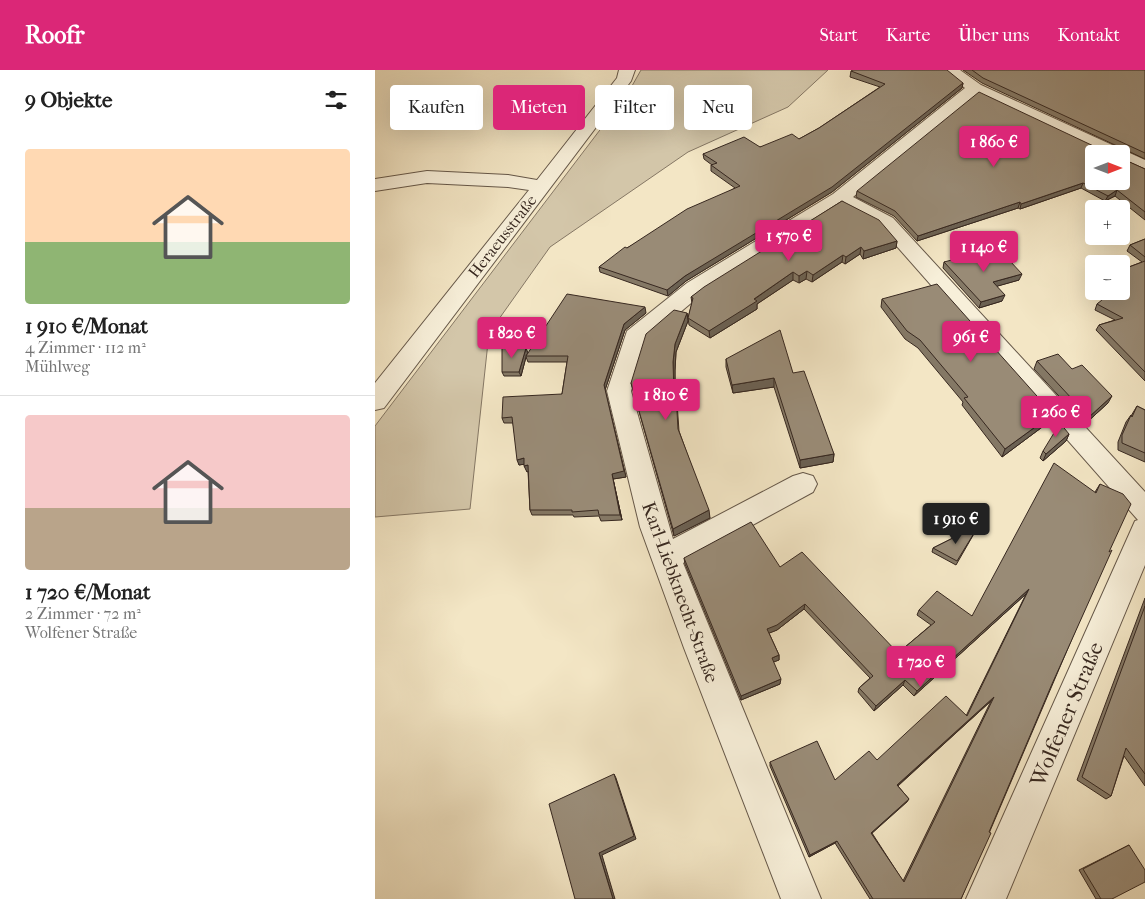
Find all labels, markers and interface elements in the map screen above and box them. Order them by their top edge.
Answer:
text: Roofr [25,21,84,49]
text: Start [819,25,858,46]
text: Karte [886,25,930,46]
text: Über uns [958,25,1029,46]
text: Kontakt [1057,25,1120,46]
chip: Kaufen [390,85,483,130]
chip: Mieten [493,85,585,130]
chip: Filter [595,85,674,130]
chip: Neu [684,85,752,130]
icon: filters [322,86,350,114]
text: 9 Objekte [25,88,112,112]
pin: 1 860 € [948,126,1040,168]
text: 1 860 € [970,132,1018,151]
north arrow [1085,145,1130,190]
map controls [1085,145,1130,300]
icon: home [143,182,233,272]
street label: Heraeusstraße [464,191,541,282]
button: + [1085,200,1130,245]
pin: 1 570 € [743,220,835,262]
text: 1 570 € [766,226,812,245]
pin: 1 140 € [938,230,1030,273]
text: 1 140 € [961,237,1007,256]
button: − [1085,255,1130,300]
text: 1 910 €/Monat [25,314,148,338]
pin: 1 820 € [466,316,558,359]
pin: 961 € [936,320,1006,363]
text: 1 820 € [488,323,536,342]
text: 961 € [953,327,989,346]
text: 4 Zimmer · 112 m² [25,338,146,357]
text: Mühlweg [25,357,90,376]
pin: 1 810 € [620,378,712,421]
text: 1 810 € [644,385,688,404]
pin: 1 260 € [1010,396,1102,438]
text: 1 260 € [1032,402,1080,421]
icon: home [143,447,233,537]
street label: Karl-Liebknecht-Straße [637,499,723,686]
pin: 1 910 € [910,502,1002,545]
text: 1 910 € [934,509,978,528]
text: 1 720 €/Monat [25,580,150,604]
text: 2 Zimmer · 72 m² [25,604,141,623]
text: Wolfener Straße [25,623,137,642]
street label: Wolfener Straße [1024,638,1109,791]
pin: 1 720 € [875,646,967,688]
text: 1 720 € [898,652,944,671]

